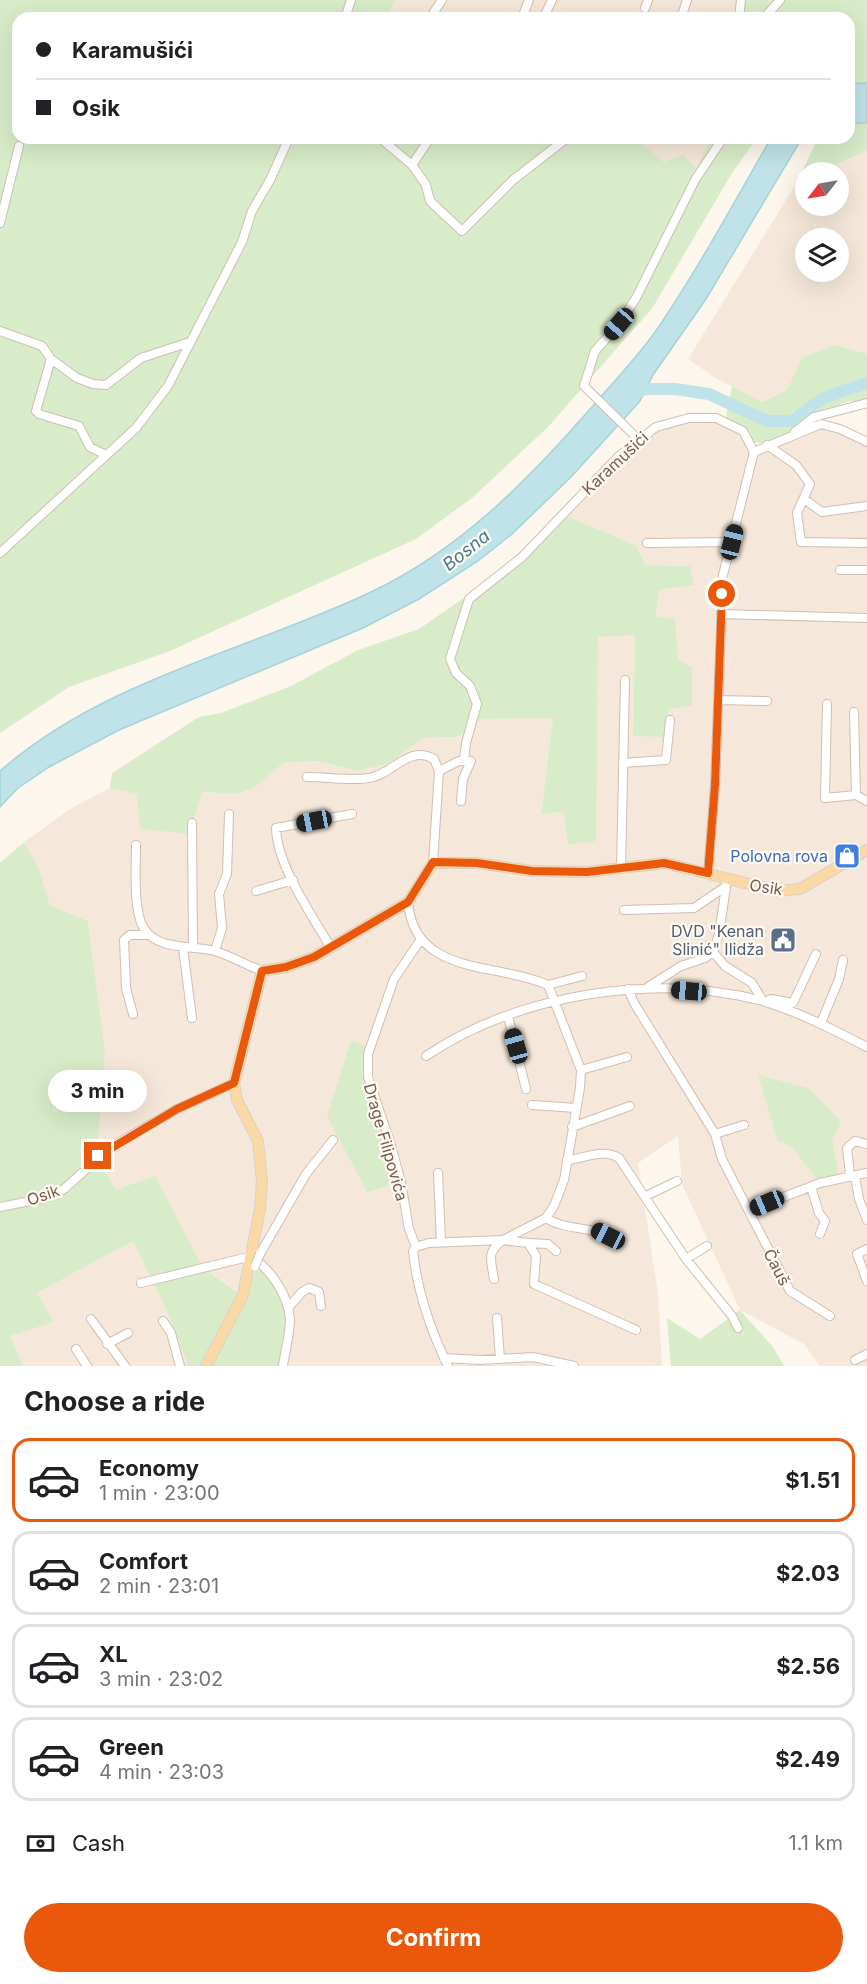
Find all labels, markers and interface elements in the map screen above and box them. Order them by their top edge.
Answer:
text: Karamušići [72,37,193,63]
text: Osik [72,95,120,121]
north arrow [795,162,849,216]
map controls [795,162,849,282]
button: layers [795,228,849,282]
car [600,305,638,343]
street label: Karamušići [578,427,652,499]
car [719,522,745,562]
water label: Bosna [438,525,494,575]
route start [708,580,735,607]
car [295,809,333,833]
shop icon: Polovna rova [832,841,862,871]
place label: Polovna rova [730,846,828,866]
street label: Osik [748,875,784,899]
place label: DVD "Kenan Slinić" Ilidža [671,921,764,959]
public building icon: DVD "Kenan Slinić" Ilidža [768,925,798,955]
car [670,980,708,1002]
car [502,1026,530,1066]
callout: 3 min [48,1069,148,1111]
text: 3 min [71,1079,124,1103]
street label: Drage Filipovića [360,1081,412,1203]
route end [84,1142,111,1169]
street label: Osik [24,1180,62,1210]
car [747,1188,787,1218]
car [588,1220,628,1252]
street label: Čauš [759,1245,795,1289]
text: Choose a ride [24,1385,205,1418]
icon: car [27,1453,81,1507]
text: Economy [99,1455,199,1481]
text: $1.51 [785,1467,840,1493]
text: 1 min · 23:00 [99,1481,220,1505]
icon: car [27,1546,81,1600]
text: Comfort [99,1548,188,1574]
text: $2.03 [776,1560,840,1586]
text: 2 min · 23:01 [99,1574,219,1598]
icon: car [27,1639,81,1693]
text: XL [99,1641,128,1667]
text: $2.56 [776,1653,840,1679]
text: 3 min · 23:02 [99,1667,223,1691]
icon: car [27,1732,81,1786]
text: Green [99,1734,164,1760]
text: $2.49 [775,1746,840,1772]
text: 4 min · 23:03 [99,1760,224,1784]
icon: cash [24,1827,57,1860]
text: Cash [72,1830,125,1856]
text: 1.1 km [789,1831,843,1855]
button: Confirm [24,1903,843,1972]

